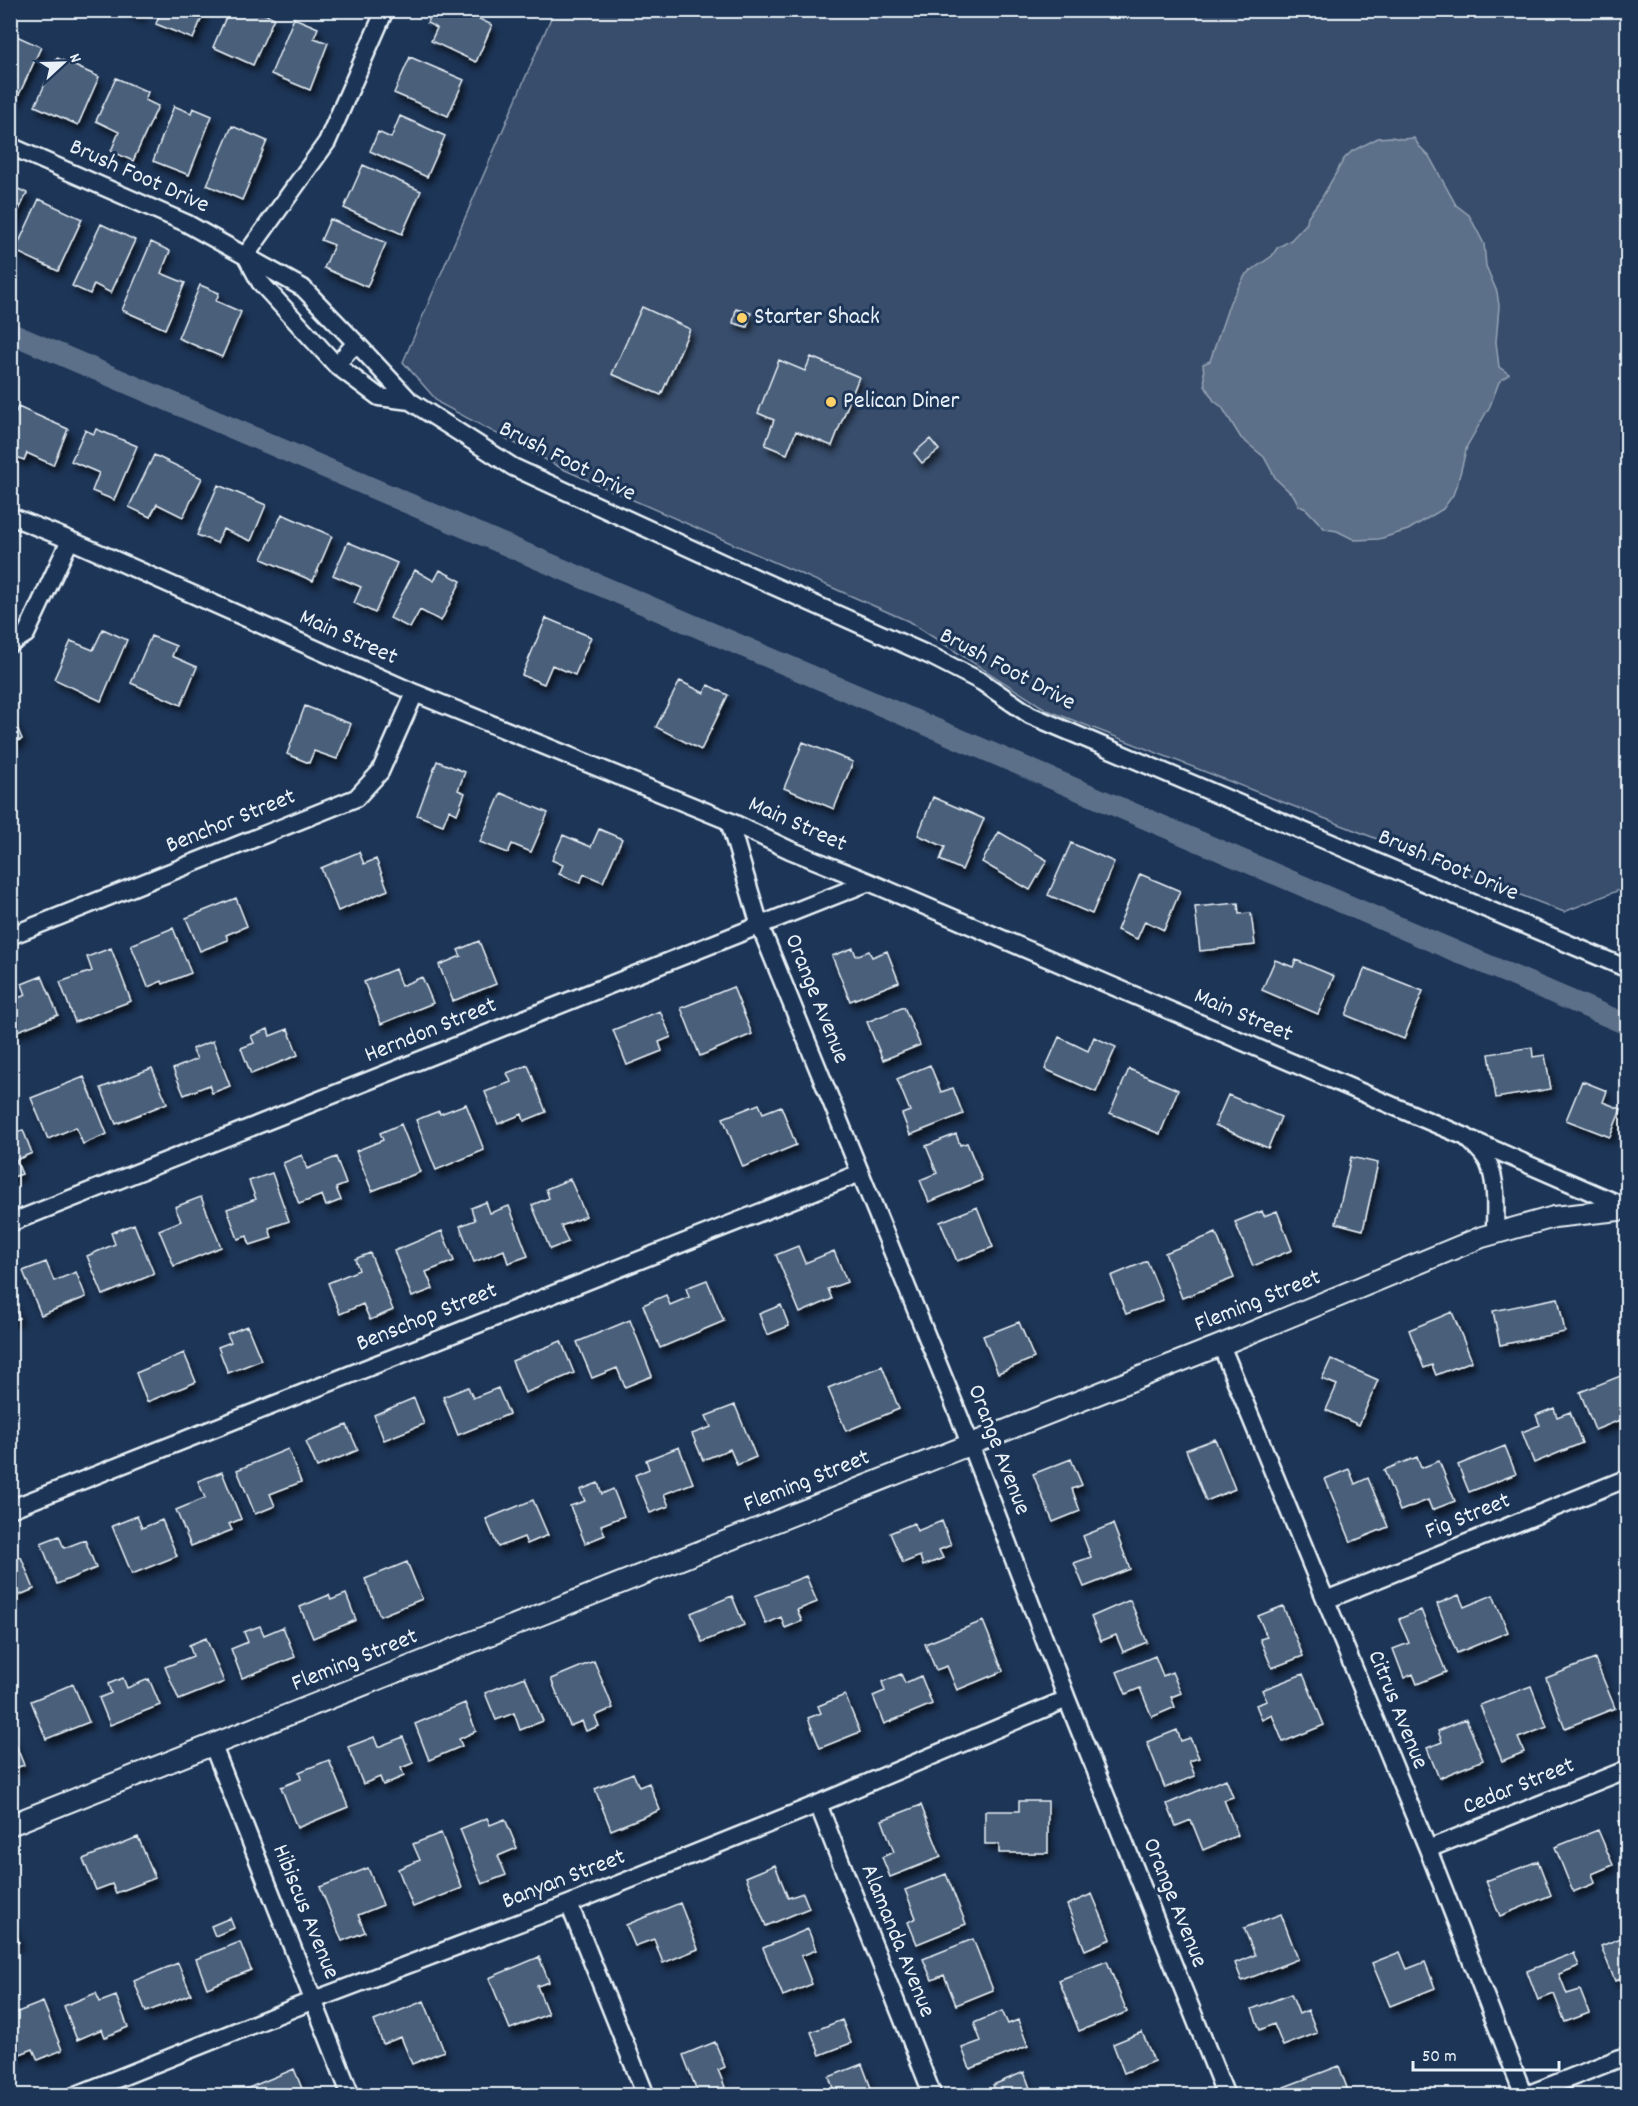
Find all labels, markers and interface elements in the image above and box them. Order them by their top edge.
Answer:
north arrow [33,33,93,93]
text: N [62,50,87,66]
street label: Brush Foot Drive [64,131,214,223]
place label: Starter Shack [754,301,880,335]
marker: Starter Shack [735,311,749,325]
place label: Pelican Diner [843,385,959,419]
marker: Pelican Diner [824,395,838,409]
street label: Brush Foot Drive [493,413,641,511]
street label: Main Street [293,601,403,675]
street label: Brush Foot Drive [933,620,1081,720]
street label: Benchor Street [161,781,301,863]
street label: Main Street [742,788,852,862]
street label: Brush Foot Drive [1372,821,1524,911]
street label: Orange Avenue [775,929,857,1069]
street label: Main Street [1188,980,1298,1052]
street label: Herndon Street [360,989,502,1073]
street label: Fleming Street [1190,1261,1326,1343]
street label: Benschop Street [351,1274,503,1362]
street label: Orange Avenue [958,1380,1038,1520]
street label: Fleming Street [739,1441,875,1523]
street label: Fig Street [1420,1484,1516,1550]
street label: Fleming Street [287,1620,423,1702]
street label: Citrus Avenue [1358,1645,1436,1775]
street label: Cedar Street [1458,1749,1580,1825]
street label: Orange Avenue [1133,1833,1215,1973]
street label: Hibiscus Avenue [262,1839,348,1985]
street label: Banyan Street [497,1841,631,1919]
street label: Alamanda Avenue [851,1859,943,2023]
scale bar [1413,2034,1558,2072]
text: 50 m [1422,2045,1457,2070]

